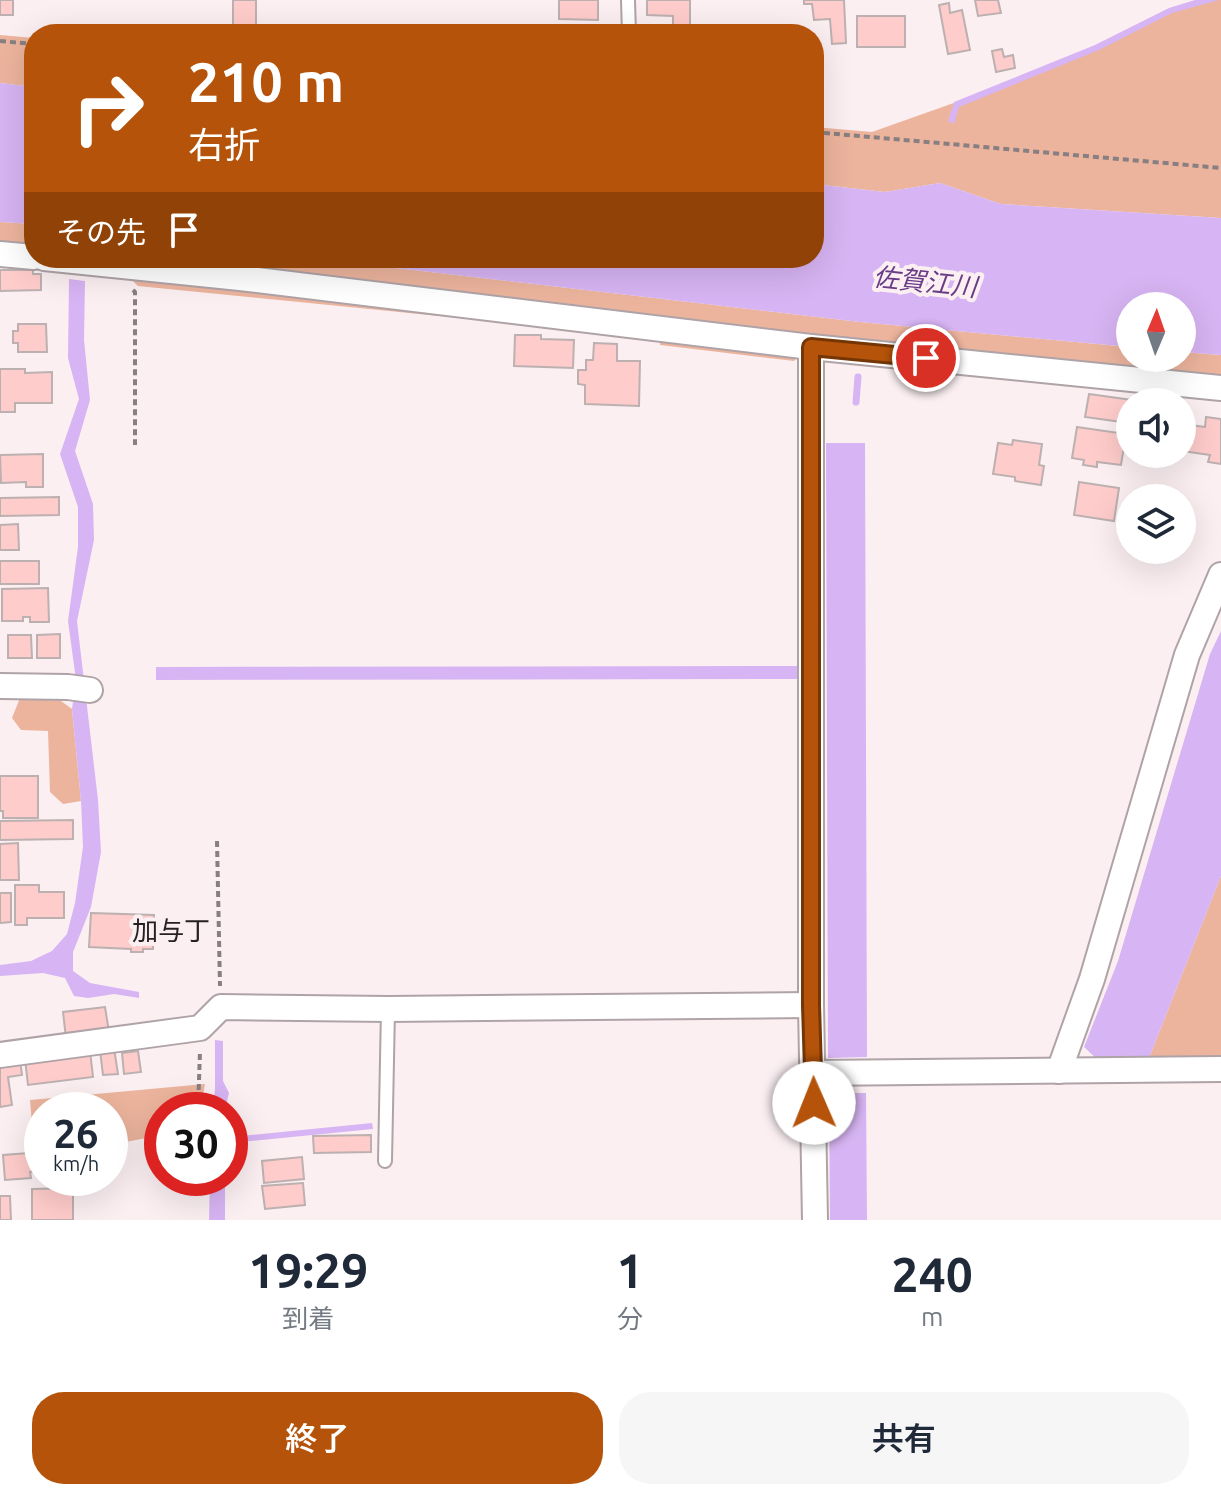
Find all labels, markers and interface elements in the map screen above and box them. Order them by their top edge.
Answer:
text: 210 m [188,50,344,113]
icon: right [56,56,160,160]
text: 右折 [188,124,260,165]
icon: arrive [162,208,206,252]
text: その先 [56,215,146,249]
water label: 佐賀江川 [872,262,981,302]
north arrow [1116,292,1196,372]
map controls [1116,292,1196,564]
pin [892,324,960,392]
icon: arrive [904,336,948,380]
button: sound [1116,388,1196,468]
button: layers [1116,484,1196,564]
district label: 加与丁 [132,916,210,945]
position arrow [772,1061,856,1145]
speed limit sign: 30 [144,1092,248,1196]
text: 26 [53,1111,99,1156]
text: km/h [53,1152,99,1175]
text: 19:29 [248,1243,368,1297]
text: 1 [616,1243,643,1297]
text: 240 [892,1247,973,1301]
text: m [921,1302,943,1331]
text: 到着 [282,1304,334,1333]
text: 分 [617,1304,643,1333]
button: 終了 [32,1392,603,1484]
button: 共有 [619,1392,1189,1484]

